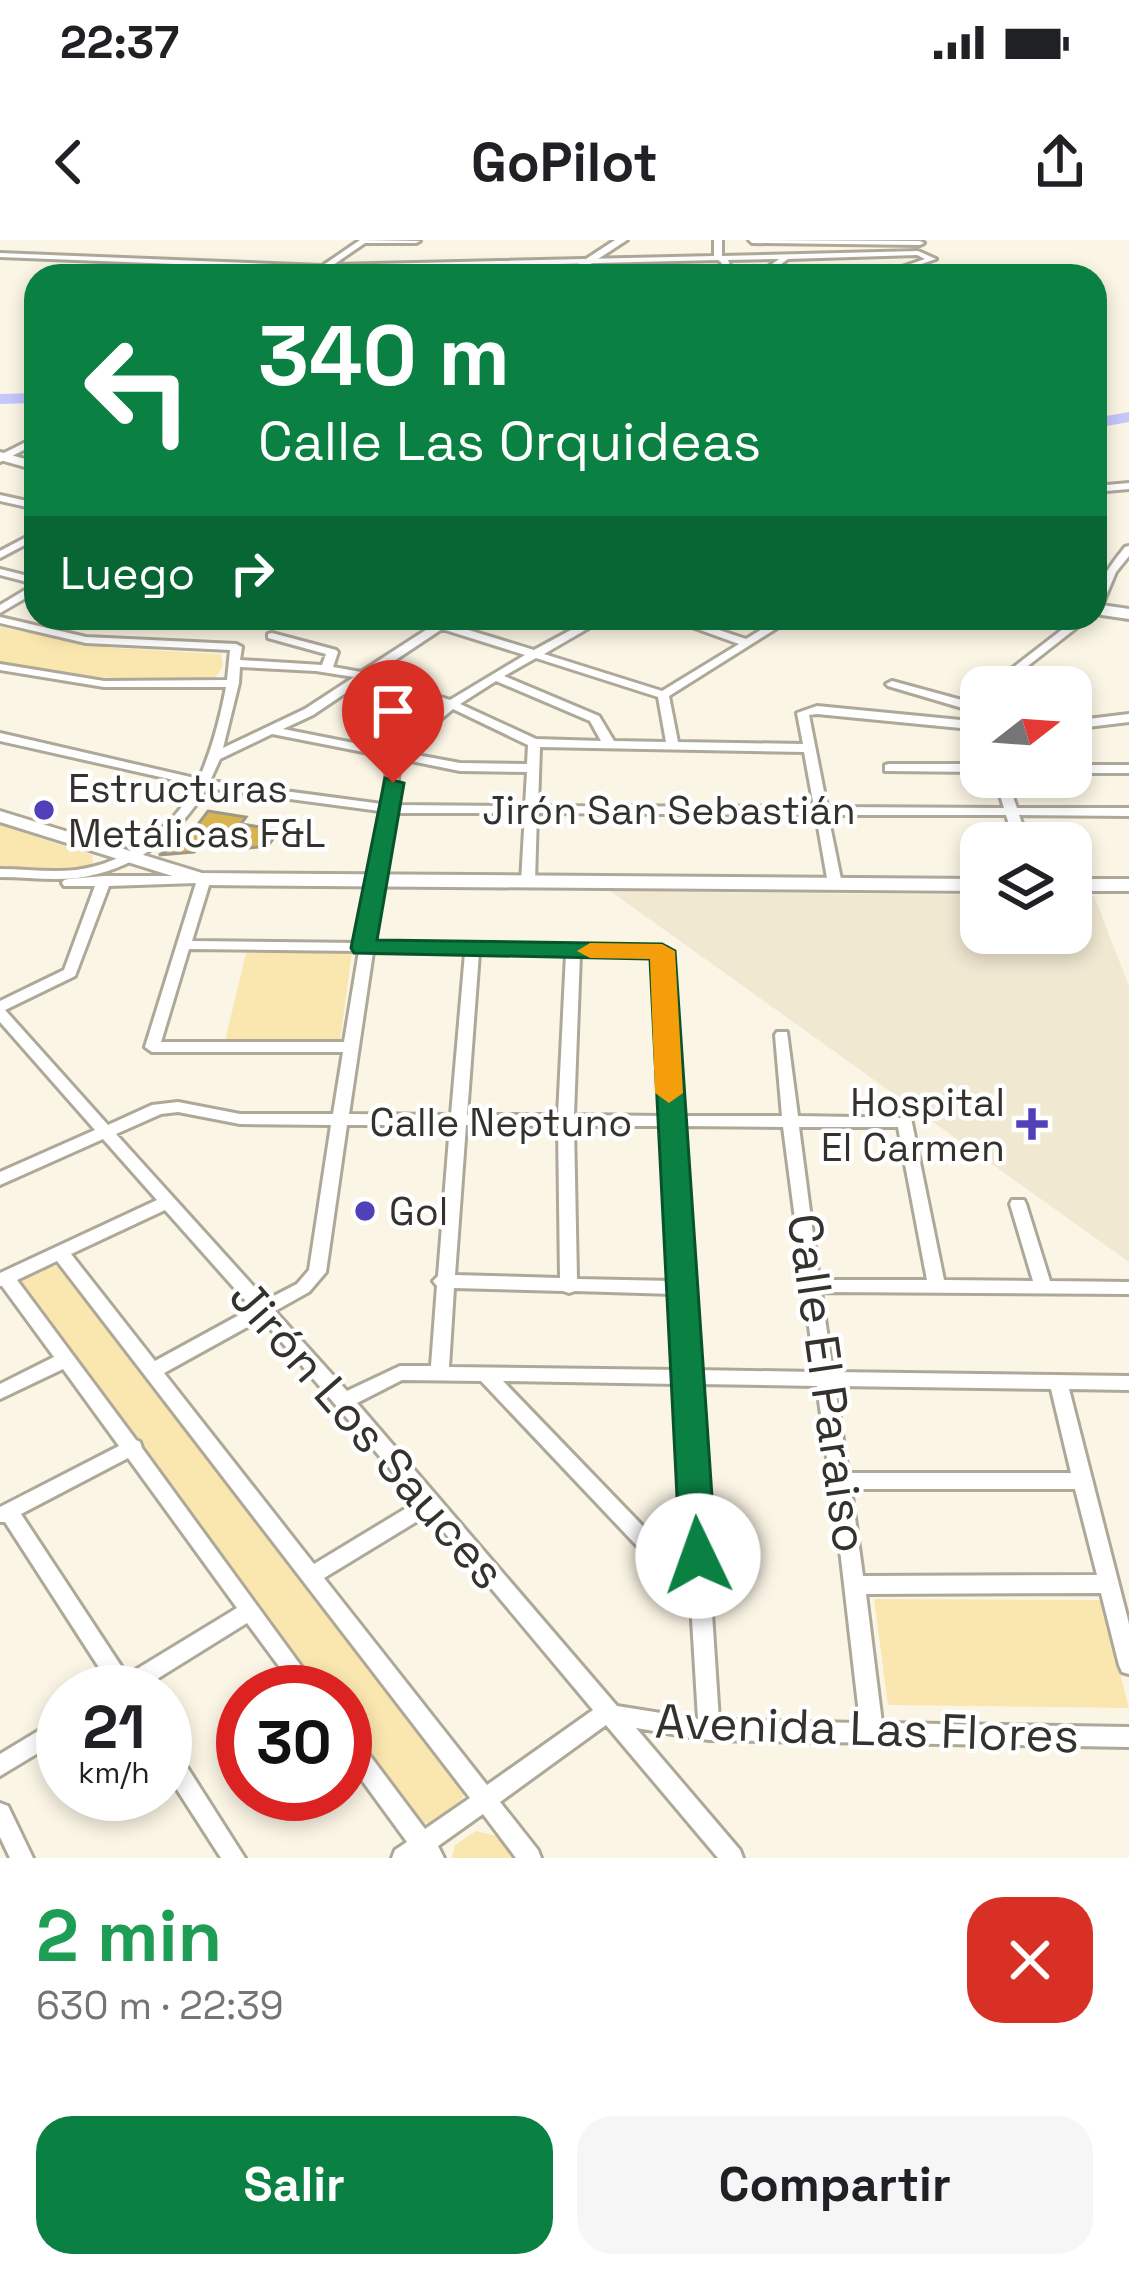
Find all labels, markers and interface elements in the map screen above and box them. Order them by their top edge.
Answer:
text: 22:37 [60,14,179,71]
text: GoPilot [471,128,658,197]
icon: back [36,129,102,195]
icon: share [1027,129,1093,195]
text: 340 m [258,302,510,410]
icon: left [60,312,216,468]
text: Calle Las Orquideas [258,407,761,476]
icon: right [219,540,285,606]
text: Luego [60,545,195,602]
pin [342,660,444,783]
north arrow [960,666,1092,798]
map controls [960,666,1092,954]
icon: arrive [360,678,426,744]
place label: Estructuras Metálicas F&L [68,764,326,858]
street label: Jirón San Sebastián [482,786,856,835]
marker: Estructuras Metálicas F&L [31,797,57,823]
button: layers [960,822,1092,954]
place label: Hospital El Carmen [821,1078,1005,1172]
street label: Calle Neptuno [370,1098,632,1147]
marker: Hospital El Carmen [1016,1108,1048,1140]
place label: Gol [389,1187,448,1236]
marker: Gol [352,1198,378,1224]
street label: Calle El Paraiso [774,1210,881,1556]
street label: Jirón Los Sauces [217,1267,519,1602]
position arrow [635,1493,761,1619]
speed limit sign: 30 [216,1665,372,1821]
text: 21 [83,1689,145,1766]
street label: Avenida Las Flores [654,1691,1080,1766]
text: km/h [78,1753,150,1792]
text: 2 min [36,1890,222,1982]
button: close [967,1897,1093,2023]
text: 630 m · 22:39 [36,1981,284,2030]
button: Salir [36,2116,553,2254]
button: Compartir [577,2116,1093,2254]

